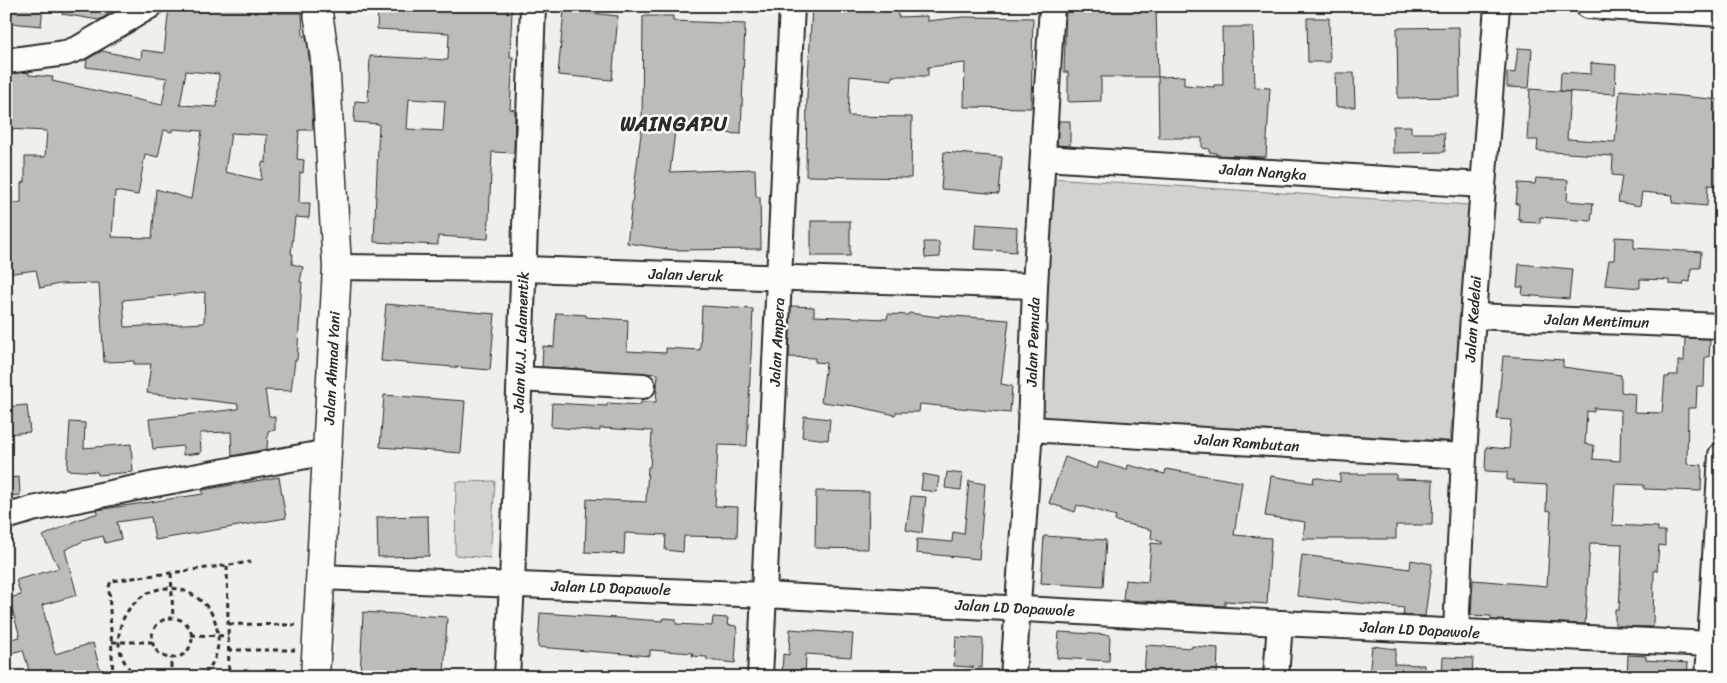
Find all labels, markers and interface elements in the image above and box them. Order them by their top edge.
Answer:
district label: WAINGAPU [620,107,728,142]
street label: Jalan Nangka [1217,156,1308,188]
street label: Jalan Jeruk [647,261,725,289]
street label: Jalan W.J. Lalamentik [506,271,536,414]
street label: Jalan Kedelai [1457,274,1489,364]
street label: Jalan Pemuda [1018,296,1048,388]
street label: Jalan Ampera [762,297,792,388]
street label: Jalan Mentimun [1543,306,1650,336]
street label: Jalan Ahmad Yani [316,310,348,426]
street label: Jalan Rambutan [1193,426,1300,460]
street label: Jalan LD Dapawole [550,573,672,603]
street label: Jalan LD Dapawole [953,592,1076,624]
street label: Jalan LD Dapawole [1358,614,1481,646]

